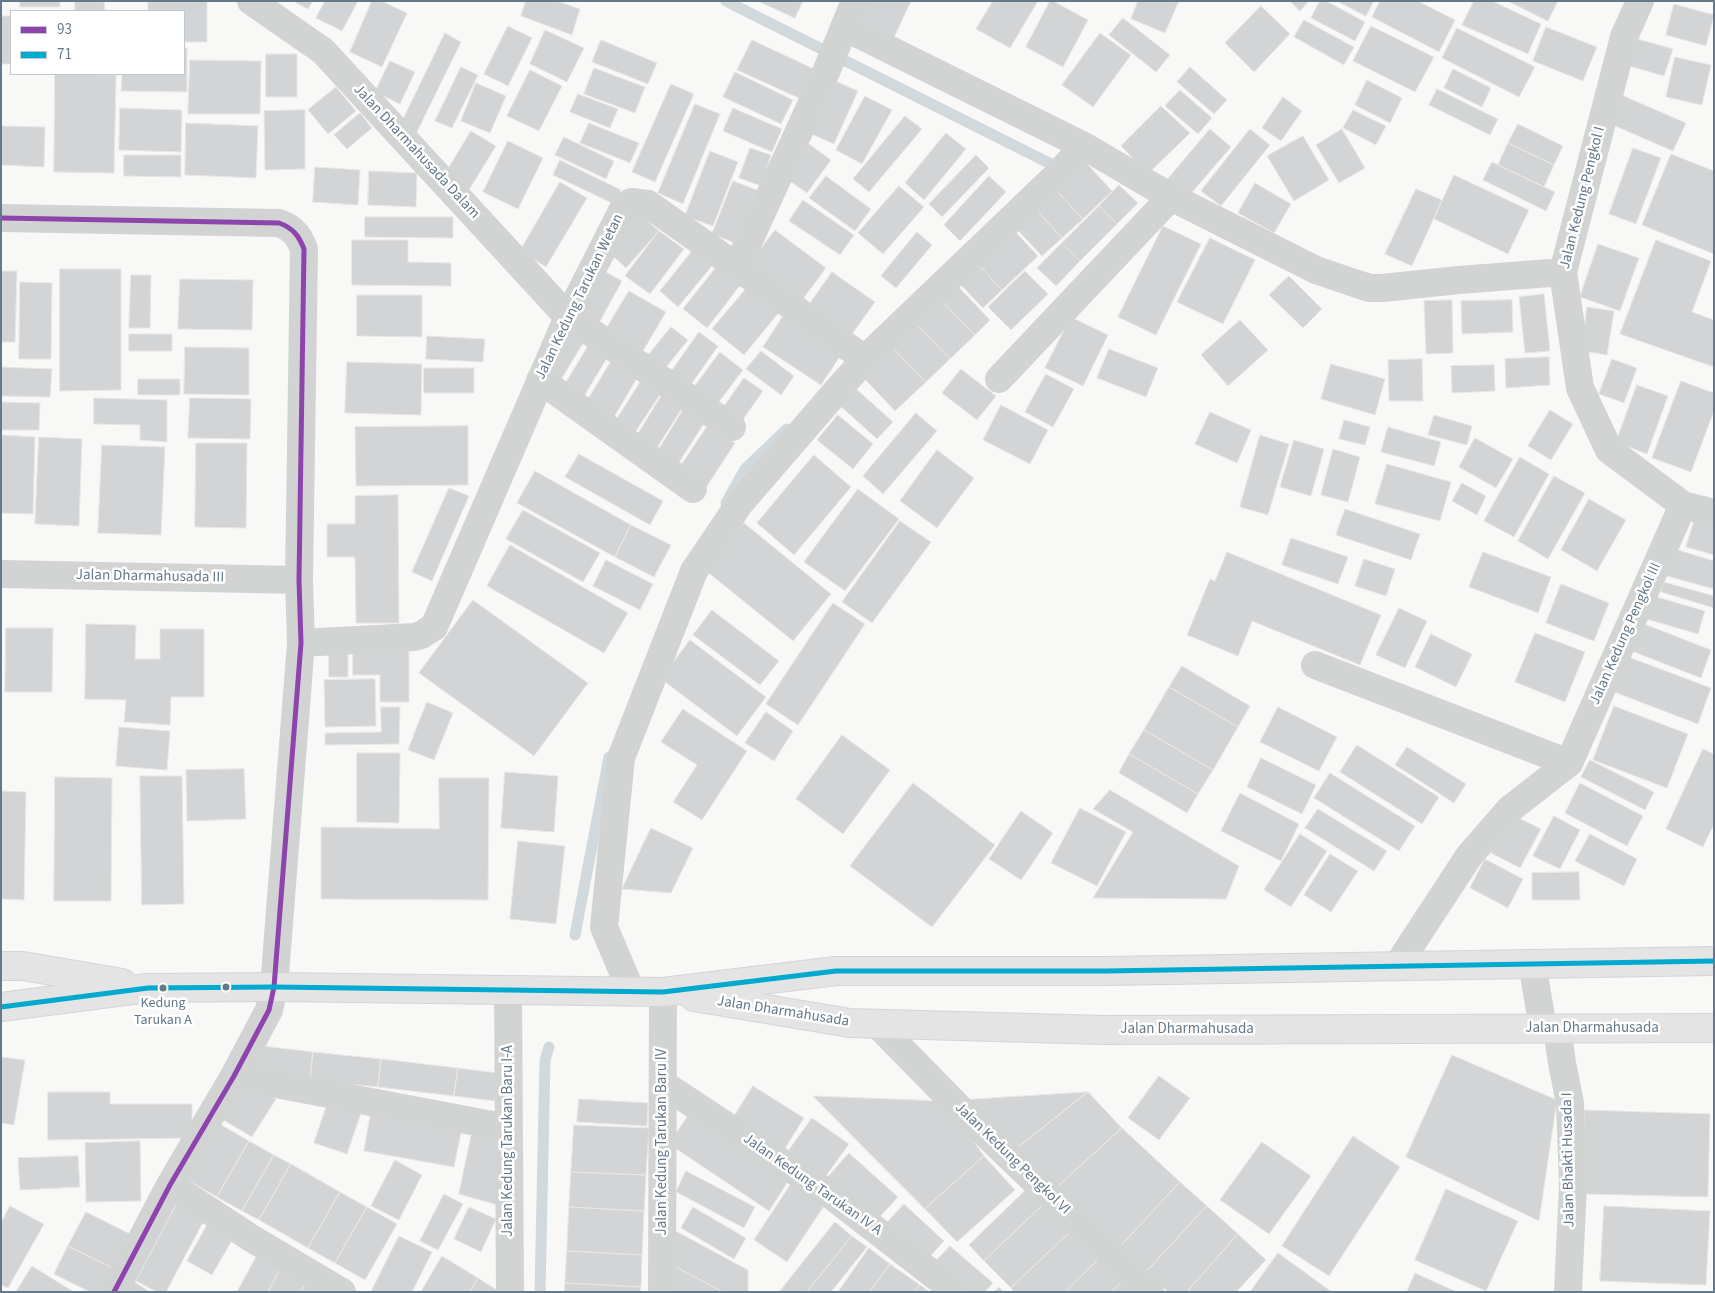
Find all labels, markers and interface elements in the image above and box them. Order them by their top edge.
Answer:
legend [10,10,185,75]
text: 93 [57,19,72,40]
text: 71 [57,44,72,65]
street label: Jalan Dharmahusada Dalam [349,81,483,223]
street label: Jalan Kedung Pengkol I [1557,125,1609,271]
street label: Jalan Kedung Tarukan Wetan [532,211,628,383]
street label: Jalan Kedung Pengkol III [1586,560,1666,708]
street label: Jalan Dharmahusada III [76,567,224,587]
unlabelled marker [221,982,231,992]
marker: Kedung Tarukan A [158,983,168,993]
street label: Jalan Dharmahusada [716,993,850,1031]
place label: Kedung Tarukan A [134,996,192,1028]
street label: Jalan Dharmahusada [1525,1020,1659,1038]
street label: Jalan Dharmahusada [1120,1021,1254,1039]
street label: Jalan Kedung Tarukan Baru I-A [500,1045,518,1237]
street label: Jalan Kedung Tarukan Baru IV [654,1049,672,1235]
street label: Jalan Bhakti Husada I [1559,1092,1579,1228]
street label: Jalan Kedung Pengkol VI [950,1099,1074,1219]
street label: Jalan Kedung Tarukan IV A [739,1130,885,1240]

